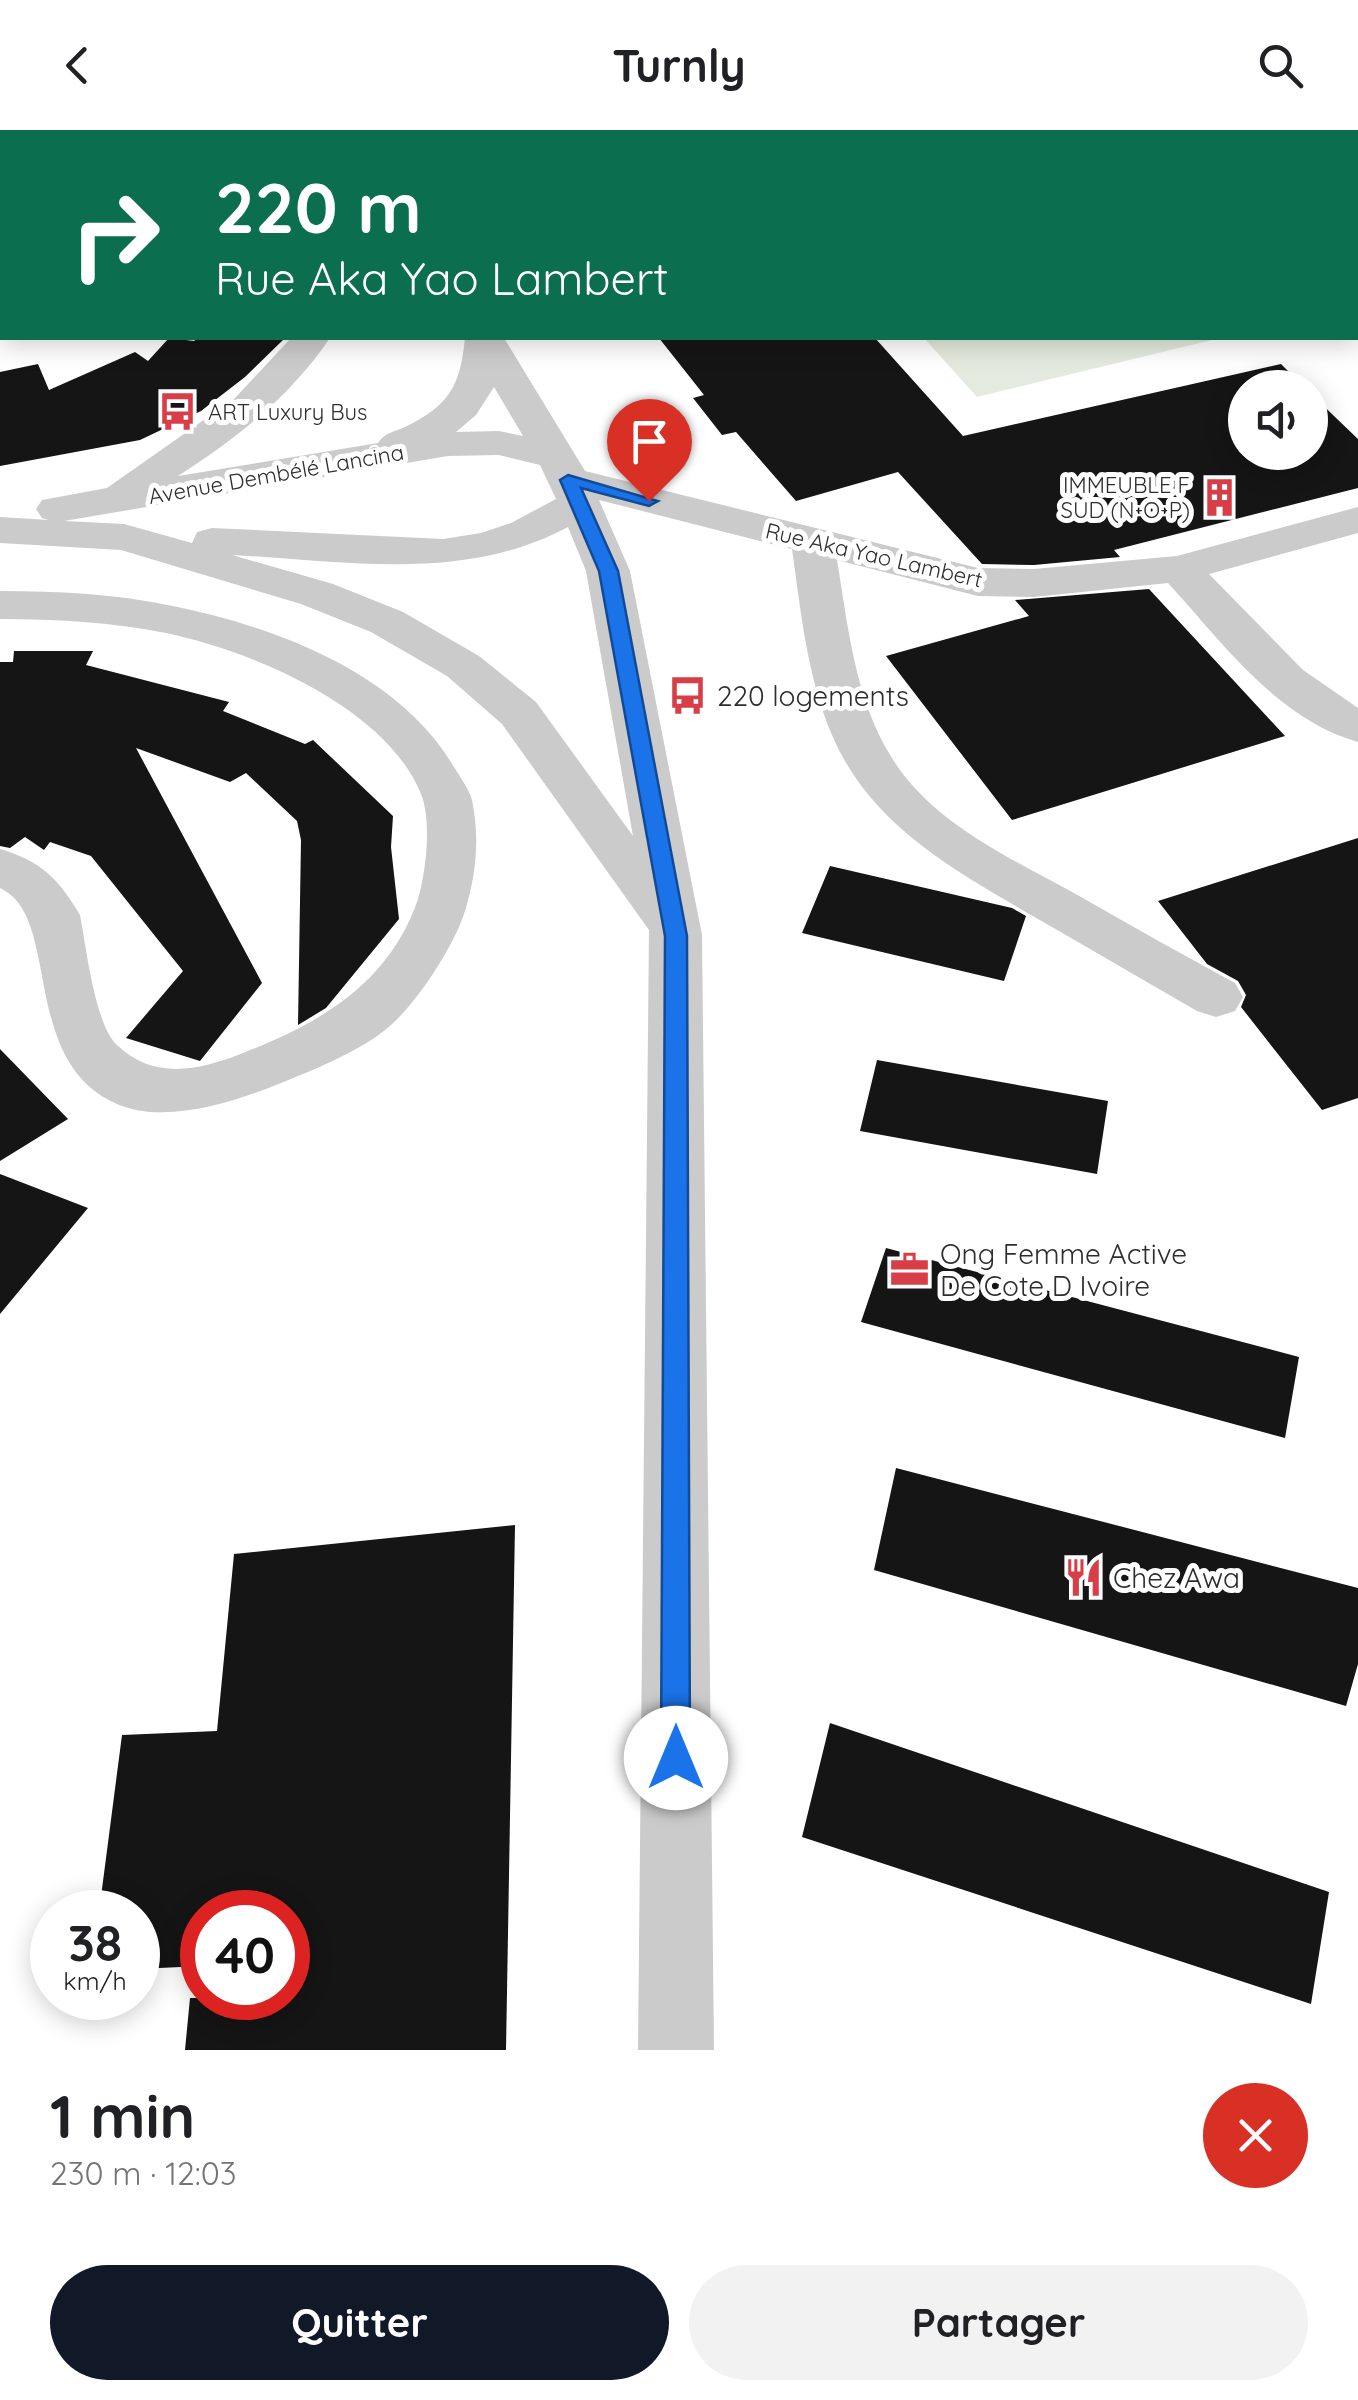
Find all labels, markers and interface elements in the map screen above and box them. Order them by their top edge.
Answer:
text: Turnly [612,37,746,93]
icon: back [50,38,105,93]
icon: search [1253,38,1308,93]
text: 220 m [215,163,422,251]
icon: right [50,170,180,300]
text: Rue Aka Yao Lambert [215,250,669,306]
map controls [1228,370,1328,470]
button: sound [1228,370,1328,470]
bus stop icon: ART Luxury Bus [157,391,199,433]
place label: ART Luxury Bus [208,398,367,426]
pin [607,399,692,502]
icon: arrive [622,414,677,469]
street label: Avenue Dembélé Lancina [146,438,406,510]
place label: IMMEUBLE F SUD (N-O-P) [1061,471,1190,524]
building icon: IMMEUBLE F SUD (N-O-P) [1199,477,1241,519]
street label: Rue Aka Yao Lambert [763,516,985,594]
bus stop icon: 220 logements [666,675,708,717]
place label: 220 logements [717,678,909,713]
place label: Ong Femme Active De Cote D Ivoire [940,1236,1187,1303]
office icon: Ong Femme Active De Cote D Ivoire [889,1249,931,1291]
restaurant icon: Chez Awa [1062,1557,1104,1599]
place label: Chez Awa [1113,1560,1240,1595]
position arrow [624,1706,728,1810]
speed limit sign: 40 [180,1890,310,2020]
text: 38 [68,1911,122,1974]
text: km/h [63,1965,127,1996]
text: 1 min [50,2078,195,2153]
button: close [1203,2083,1308,2188]
text: 230 m · 12:03 [50,2153,237,2193]
button: Quitter [50,2265,669,2380]
button: Partager [689,2265,1308,2380]

